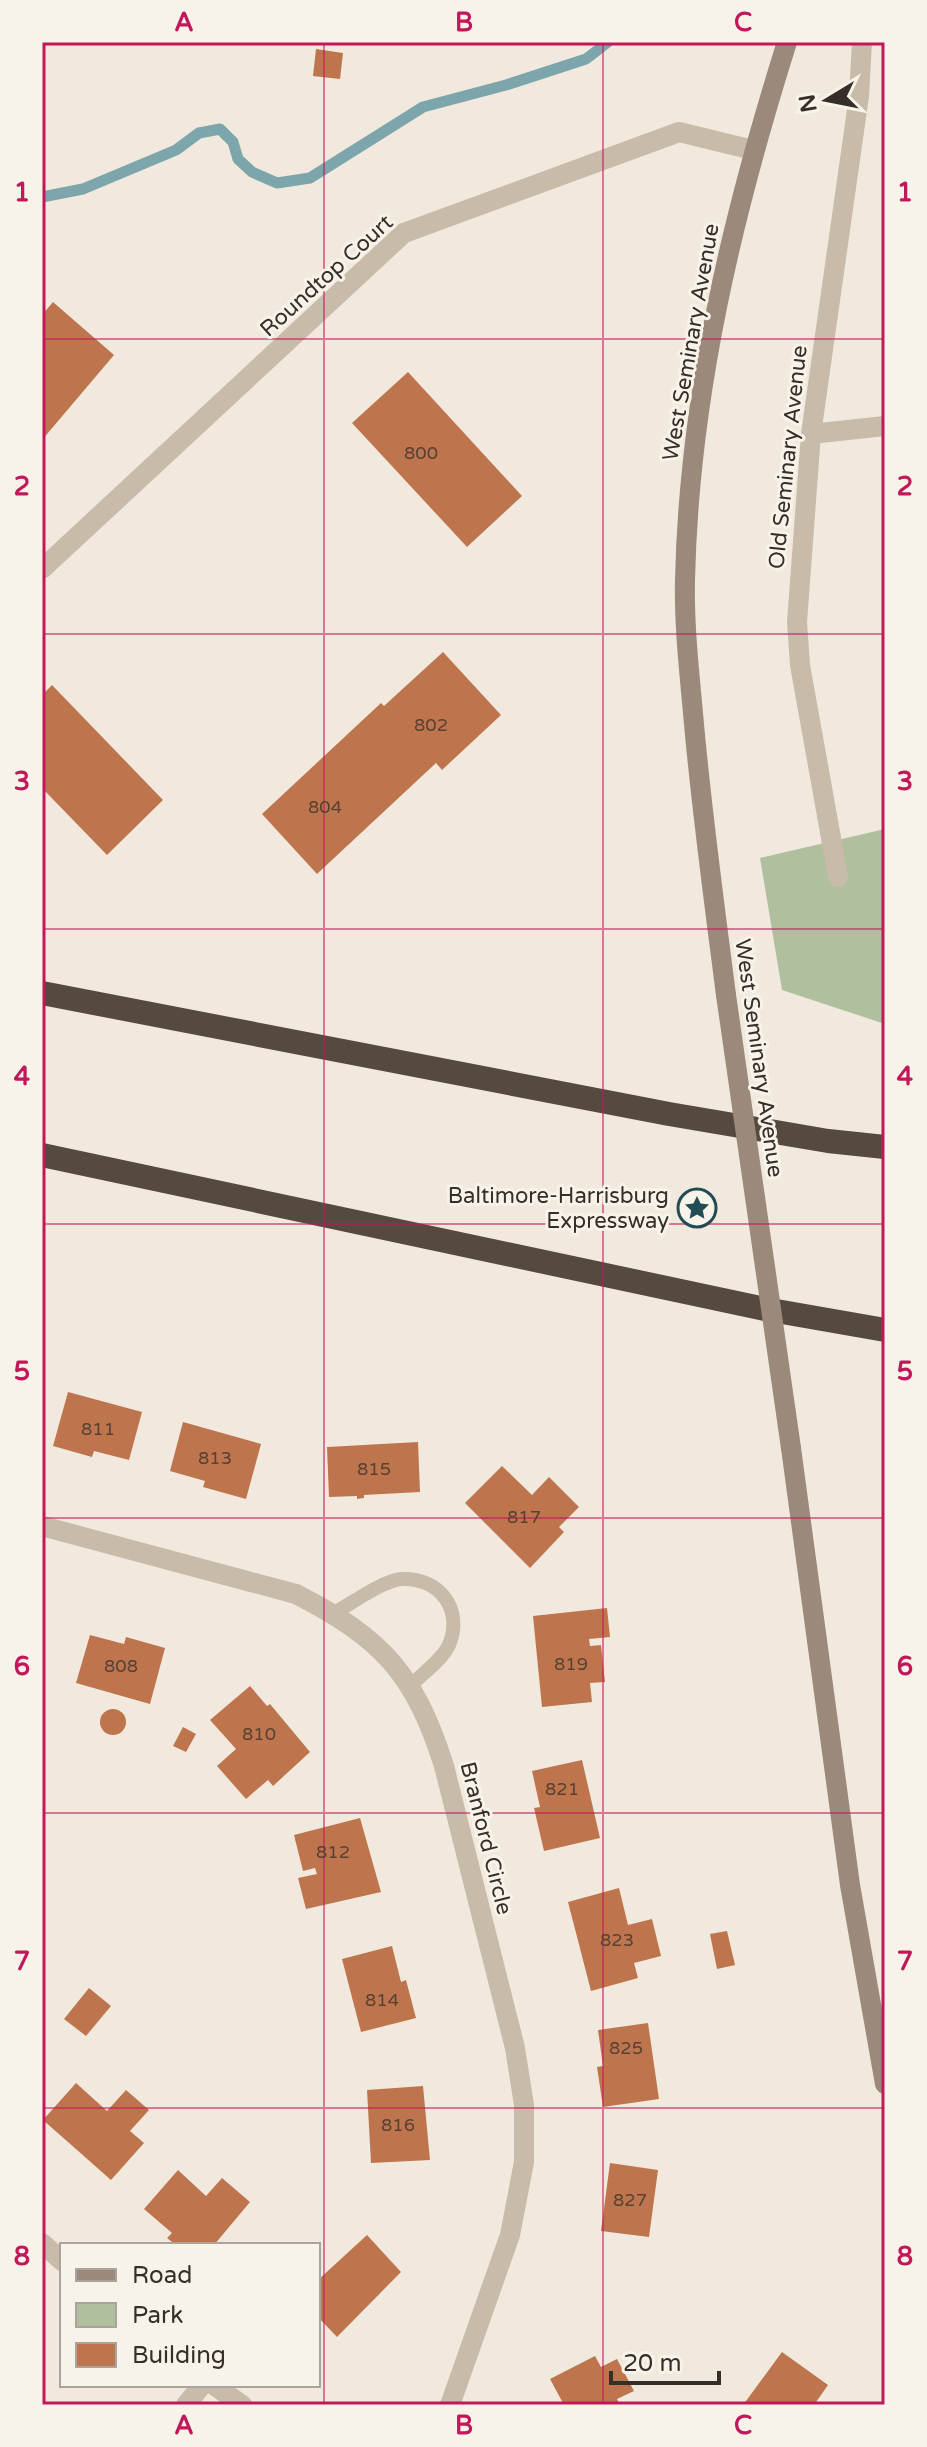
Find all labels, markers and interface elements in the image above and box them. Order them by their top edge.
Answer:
text: A [174,7,194,38]
text: B [455,7,473,38]
text: C [734,7,752,38]
north arrow [787,60,867,140]
text: N [794,92,823,114]
text: 1 [14,177,30,208]
text: 1 [897,177,913,208]
street label: Roundtop Court [255,209,398,342]
street label: West Seminary Avenue [657,222,725,463]
street label: Old Seminary Avenue [763,344,813,570]
house number: 800 [404,442,438,464]
text: 2 [14,471,30,502]
text: 2 [897,471,913,502]
house number: 802 [414,714,448,736]
text: 3 [14,766,30,797]
text: 3 [897,766,913,797]
house number: 804 [308,796,342,818]
street label: West Seminary Avenue [729,937,789,1179]
text: 4 [14,1061,30,1092]
text: 4 [897,1061,913,1092]
place label: Baltimore-Harrisburg Expressway [448,1183,669,1234]
place icon: Baltimore-Harrisburg Expressway [676,1187,718,1229]
text: 5 [14,1356,30,1387]
text: 5 [897,1356,913,1387]
house number: 811 [81,1418,115,1440]
house number: 813 [198,1447,232,1469]
house number: 815 [357,1458,391,1480]
house number: 817 [507,1506,541,1528]
text: 6 [14,1651,30,1682]
text: 6 [897,1651,913,1682]
house number: 819 [554,1653,588,1675]
house number: 808 [104,1655,138,1677]
house number: 810 [242,1723,276,1745]
street label: Branford Circle [455,1759,518,1917]
house number: 821 [545,1778,579,1800]
house number: 812 [316,1841,350,1863]
house number: 823 [600,1929,634,1951]
text: 7 [14,1946,30,1977]
text: 7 [897,1946,913,1977]
house number: 814 [365,1989,399,2011]
house number: 825 [609,2037,643,2059]
house number: 816 [381,2114,415,2136]
house number: 827 [613,2189,647,2211]
text: 8 [14,2241,30,2272]
text: 8 [897,2241,913,2272]
legend [60,2243,320,2387]
text: Road [132,2261,192,2290]
text: Park [132,2301,183,2330]
scale bar [611,2335,719,2385]
text: Building [132,2341,226,2370]
text: 20 m [623,2349,681,2378]
text: A [174,2410,194,2441]
text: B [455,2410,473,2441]
text: C [734,2410,752,2441]

